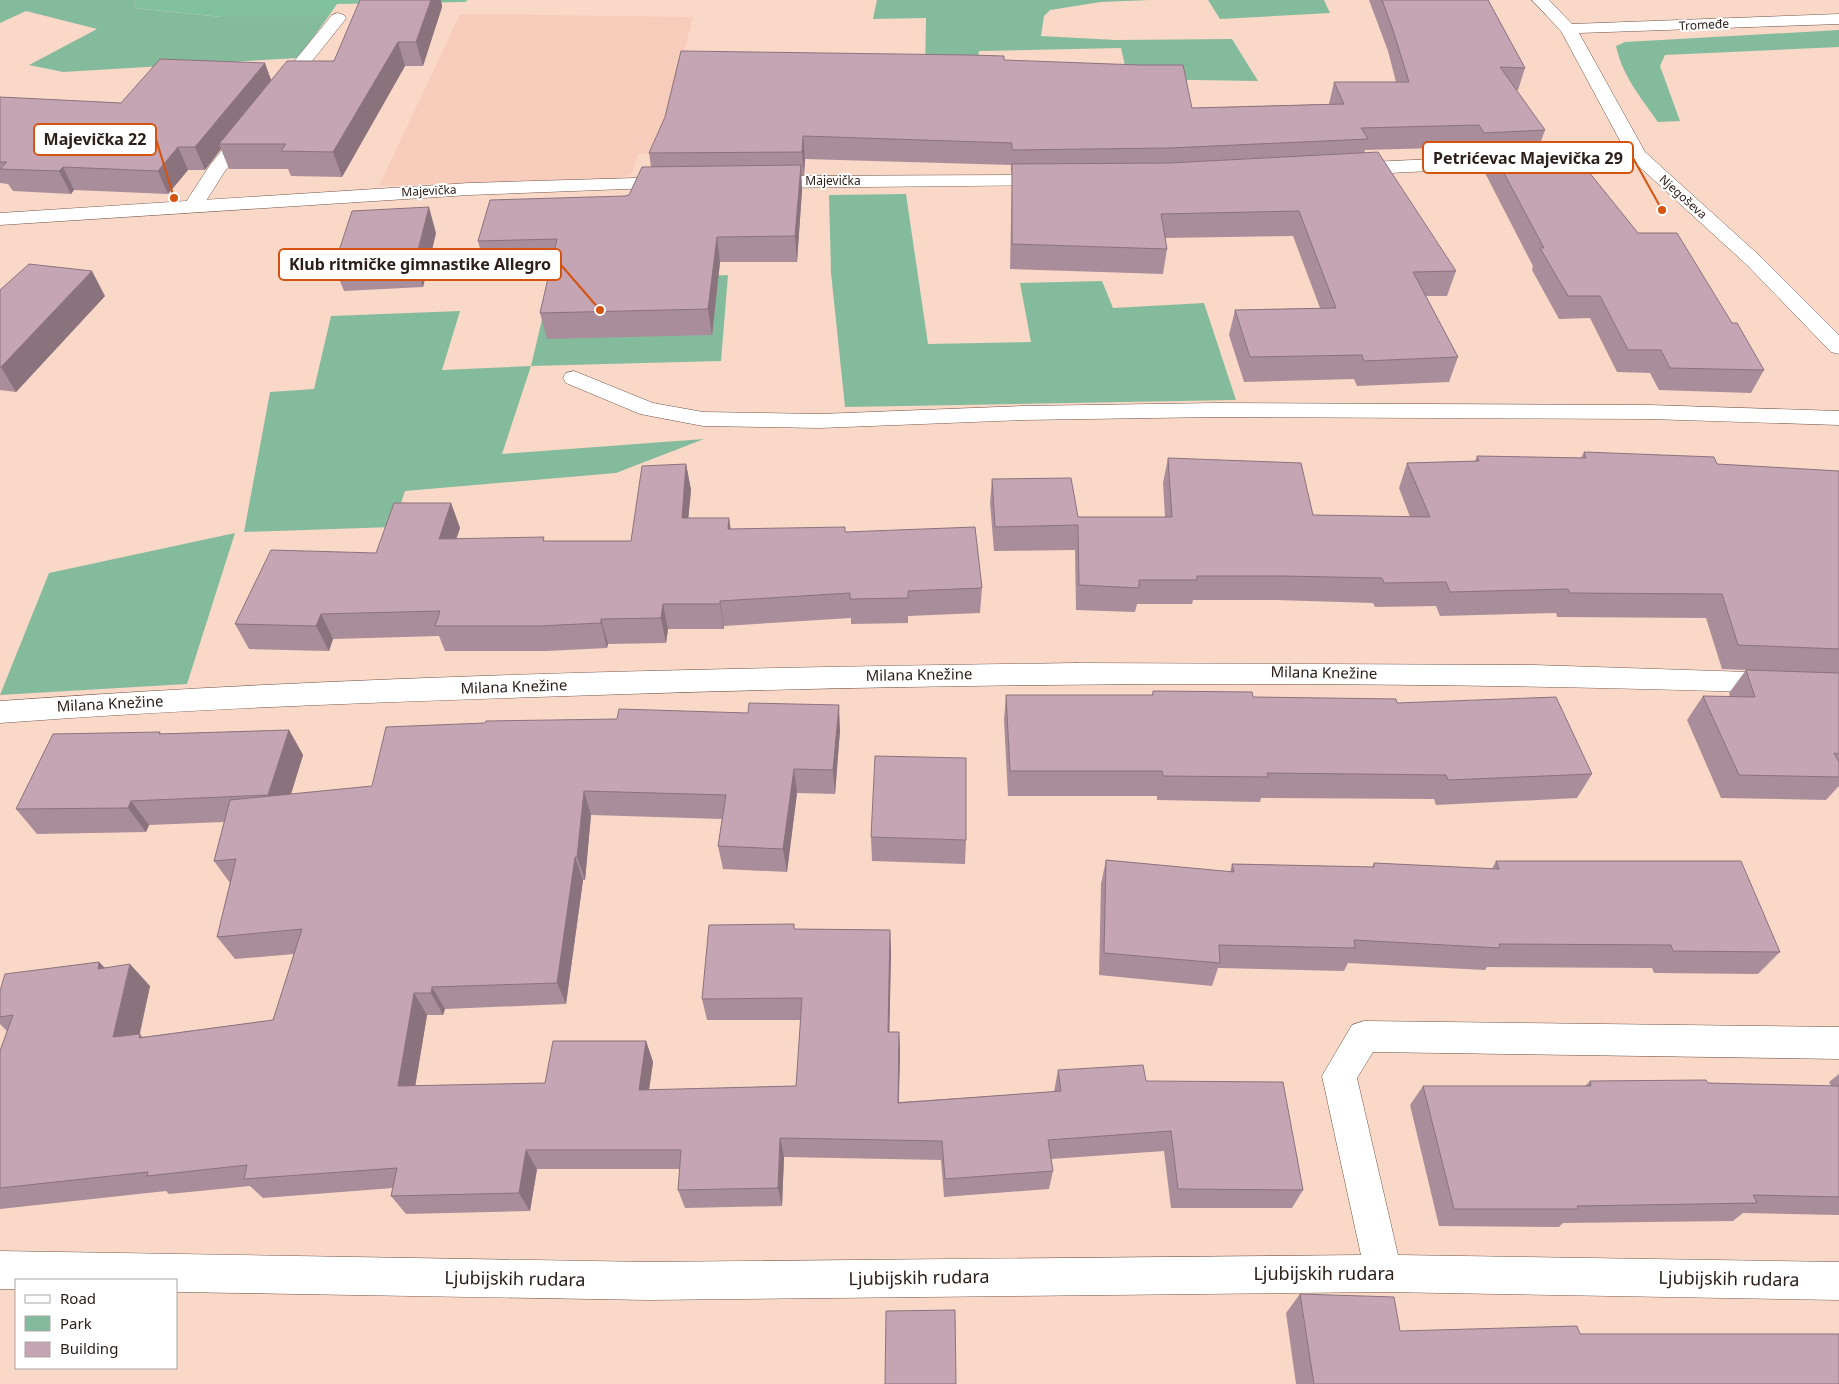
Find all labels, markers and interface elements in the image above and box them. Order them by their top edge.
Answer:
street label: Tromeđe [1678,15,1730,34]
callout: Majevička 22 [34,124,156,155]
text: Majevička 22 [44,128,146,150]
callout: Petrićevac Majevička 29 [1423,142,1633,173]
text: Petrićevac Majevička 29 [1433,147,1623,169]
street label: Njegoševa [1656,171,1711,223]
street label: Majevička [805,172,861,189]
street label: Majevička [401,181,457,200]
callout: Klub ritmičke gimnastike Allegro [279,249,561,280]
text: Klub ritmičke gimnastike Allegro [289,253,551,275]
street label: Milana Knežine [1270,661,1378,683]
street label: Milana Knežine [865,663,973,685]
street label: Milana Knežine [460,674,568,698]
street label: Milana Knežine [56,690,164,716]
street label: Ljubijskih rudara [1253,1261,1395,1285]
street label: Ljubijskih rudara [848,1264,990,1290]
street label: Ljubijskih rudara [444,1265,586,1291]
street label: Ljubijskih rudara [1658,1265,1800,1291]
legend [15,1279,178,1369]
text: Road [60,1288,96,1308]
text: Park [60,1313,92,1333]
text: Building [60,1338,118,1358]

